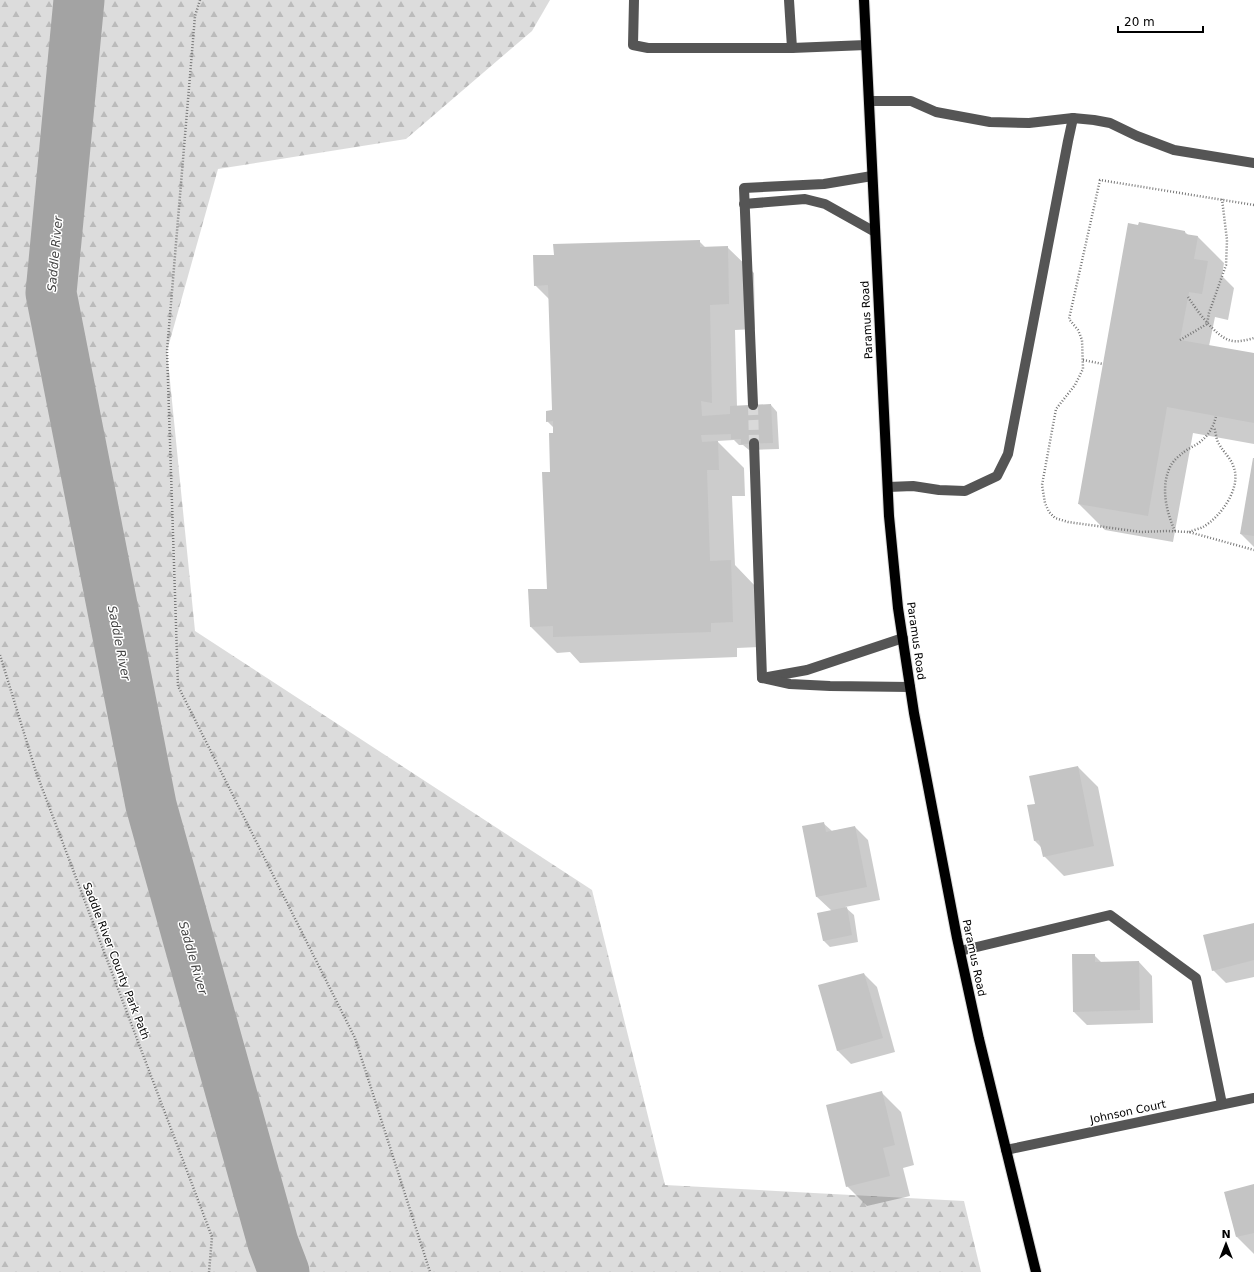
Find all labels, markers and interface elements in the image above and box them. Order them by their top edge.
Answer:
scale bar [1118,8,1203,34]
text: 20 m [1124,15,1155,29]
water label: Saddle River [45,215,65,292]
street label: Paramus Road [858,280,876,360]
street label: Paramus Road [904,601,928,681]
water label: Saddle River [105,604,133,683]
street label: Saddle River County Park Path [80,881,152,1041]
street label: Paramus Road [959,918,989,998]
water label: Saddle River [176,920,210,997]
street label: Johnson Court [1088,1097,1168,1127]
north arrow [1206,1224,1246,1264]
text: N [1221,1228,1231,1241]

